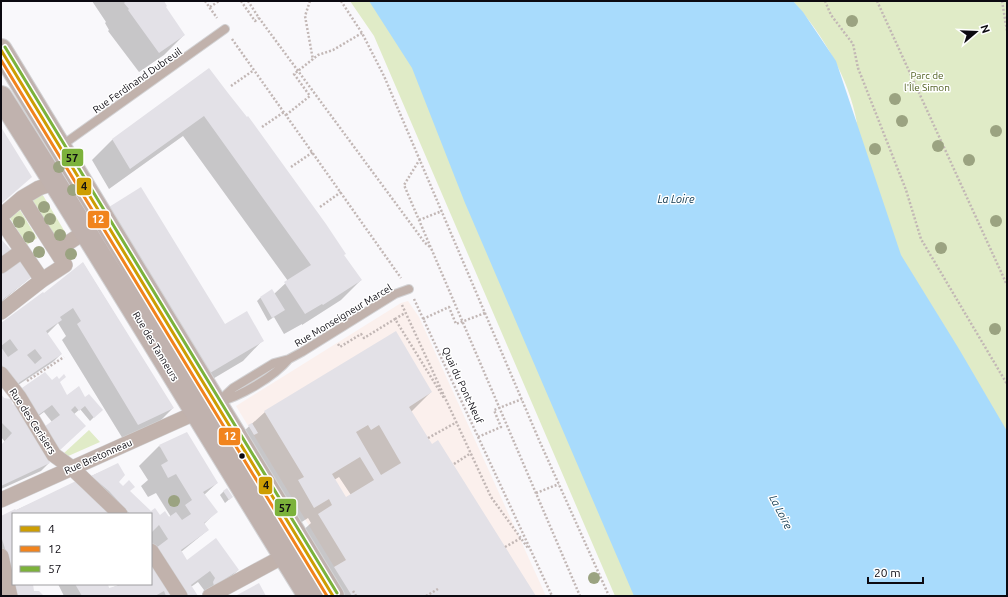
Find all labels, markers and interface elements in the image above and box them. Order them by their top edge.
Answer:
north arrow [956,12,996,52]
text: N [978,23,992,35]
street label: Rue Ferdinand Dubreuil [91,45,184,115]
park label: Parc de l'Île Simon [904,70,950,93]
line badge: 57 [61,148,84,167]
text: 57 [66,152,78,164]
line badge: 4 [76,177,92,196]
text: 4 [81,180,87,192]
water label: La Loire [658,193,695,205]
line badge: 12 [87,210,110,229]
text: 12 [92,213,104,225]
street label: Rue Monseigneur Marcel [293,282,394,349]
street label: Rue des Tanneurs [131,310,181,383]
street label: Quai du Pont-Neuf [440,345,485,425]
street label: Rue des Cerisiers [7,386,58,456]
line badge: 12 [218,427,241,446]
text: 12 [224,430,236,442]
street label: Rue Bretonneau [63,437,134,476]
unlabelled marker [237,451,247,461]
line badge: 4 [258,476,273,495]
text: 4 [263,479,269,491]
water label: La Loire [767,493,795,532]
line badge: 57 [274,498,297,517]
text: 57 [279,502,291,514]
legend [12,513,152,585]
text: 4 [48,522,55,535]
text: 12 [48,542,62,555]
scale bar [868,559,923,585]
text: 57 [48,562,62,575]
text: 20 m [874,566,901,579]

